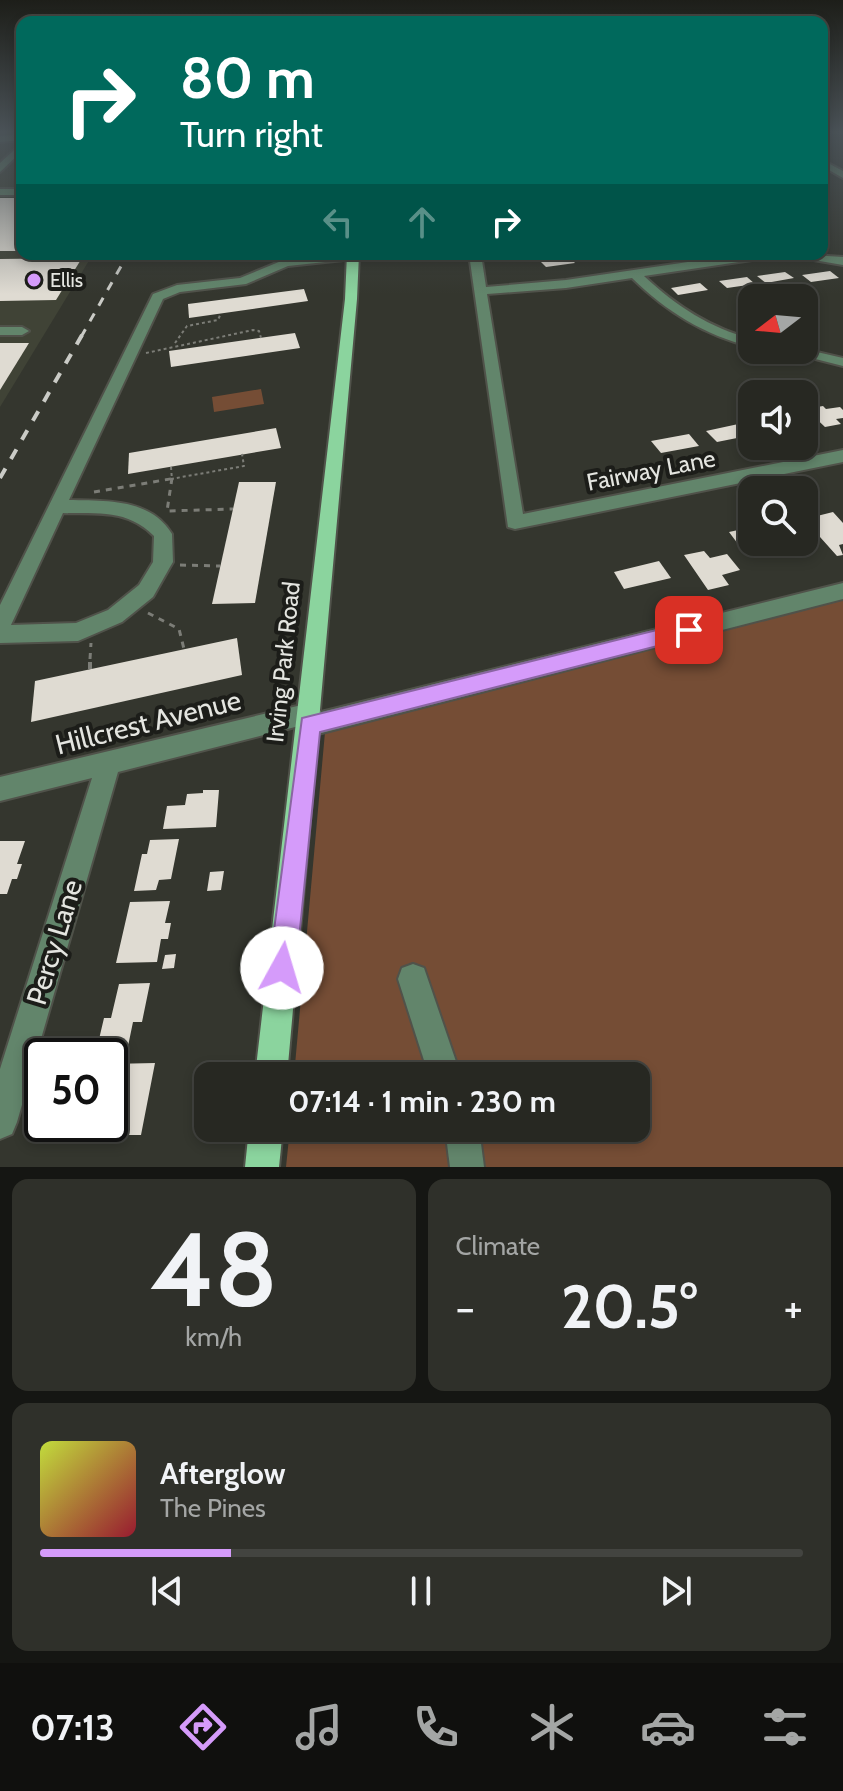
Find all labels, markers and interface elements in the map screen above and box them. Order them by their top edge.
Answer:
text: 80 m [180,44,315,112]
icon: right [48,48,152,152]
text: Turn right [180,112,323,156]
icon: left [316,200,360,244]
icon: ahead [400,200,444,244]
icon: right [484,200,528,244]
place label: Ellis [50,268,83,292]
marker: Ellis [25,271,43,289]
north arrow [738,284,818,364]
map controls [738,284,818,556]
button: sound [738,380,818,460]
street label: Fairway Lane [584,443,718,497]
button: search [738,476,818,556]
street label: Irving Park Road [260,580,306,744]
pin [655,596,723,664]
icon: arrive [667,608,711,652]
street label: Hillcrest Avenue [52,682,244,762]
street label: Percy Lane [19,875,89,1009]
position arrow [240,926,324,1010]
speed limit sign: 50 [24,1038,128,1142]
text: 07:14 · 1 min · 230 m [288,1083,556,1120]
text: 48 [150,1206,277,1332]
text: Climate [456,1230,540,1262]
text: 20.5° [561,1270,697,1343]
text: − [456,1281,475,1334]
text: + [784,1281,803,1334]
text: km/h [185,1321,242,1353]
text: Afterglow [160,1455,286,1492]
text: The Pines [160,1492,266,1524]
icon: previous [145,1569,189,1613]
icon: pause [399,1569,443,1613]
icon: next [654,1569,698,1613]
icon: directions [175,1699,231,1755]
icon: music [291,1699,347,1755]
icon: phone [408,1699,464,1755]
icon: climate [524,1699,580,1755]
icon: car [640,1699,696,1755]
icon: filters [757,1699,813,1755]
text: 07:13 [30,1705,115,1749]

